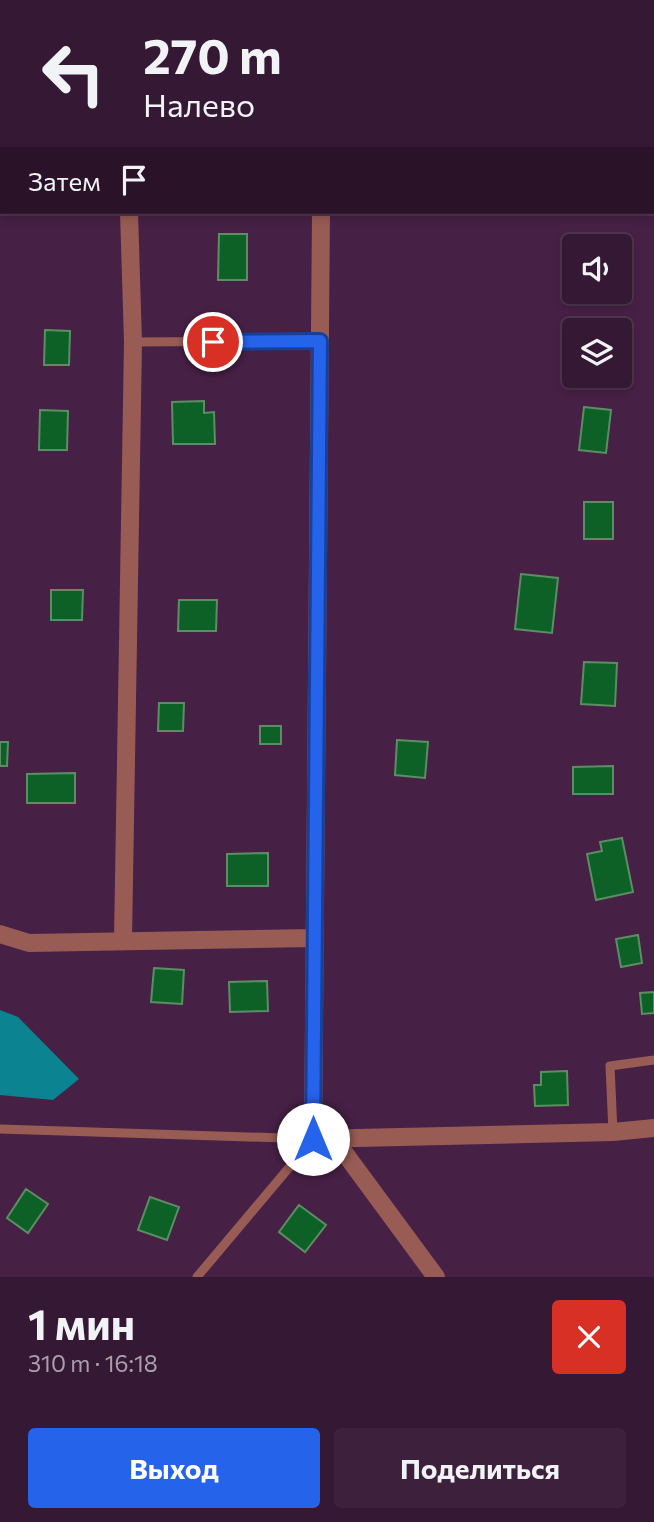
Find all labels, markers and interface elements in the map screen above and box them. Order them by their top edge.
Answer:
text: 270 m [143,24,282,84]
icon: left [28,28,119,119]
text: Налево [143,84,255,124]
icon: arrive [115,161,153,199]
text: Затем [28,165,101,196]
map controls [562,234,632,388]
button: sound [562,234,632,304]
pin [183,312,243,372]
button: layers [562,318,632,388]
icon: arrive [194,323,232,361]
position arrow [276,1102,350,1176]
text: 1 мин [28,1297,135,1349]
button: close [552,1300,626,1374]
text: 310 m · 16:18 [28,1349,158,1377]
button: Выход [28,1428,320,1508]
button: Поделиться [334,1428,626,1508]

